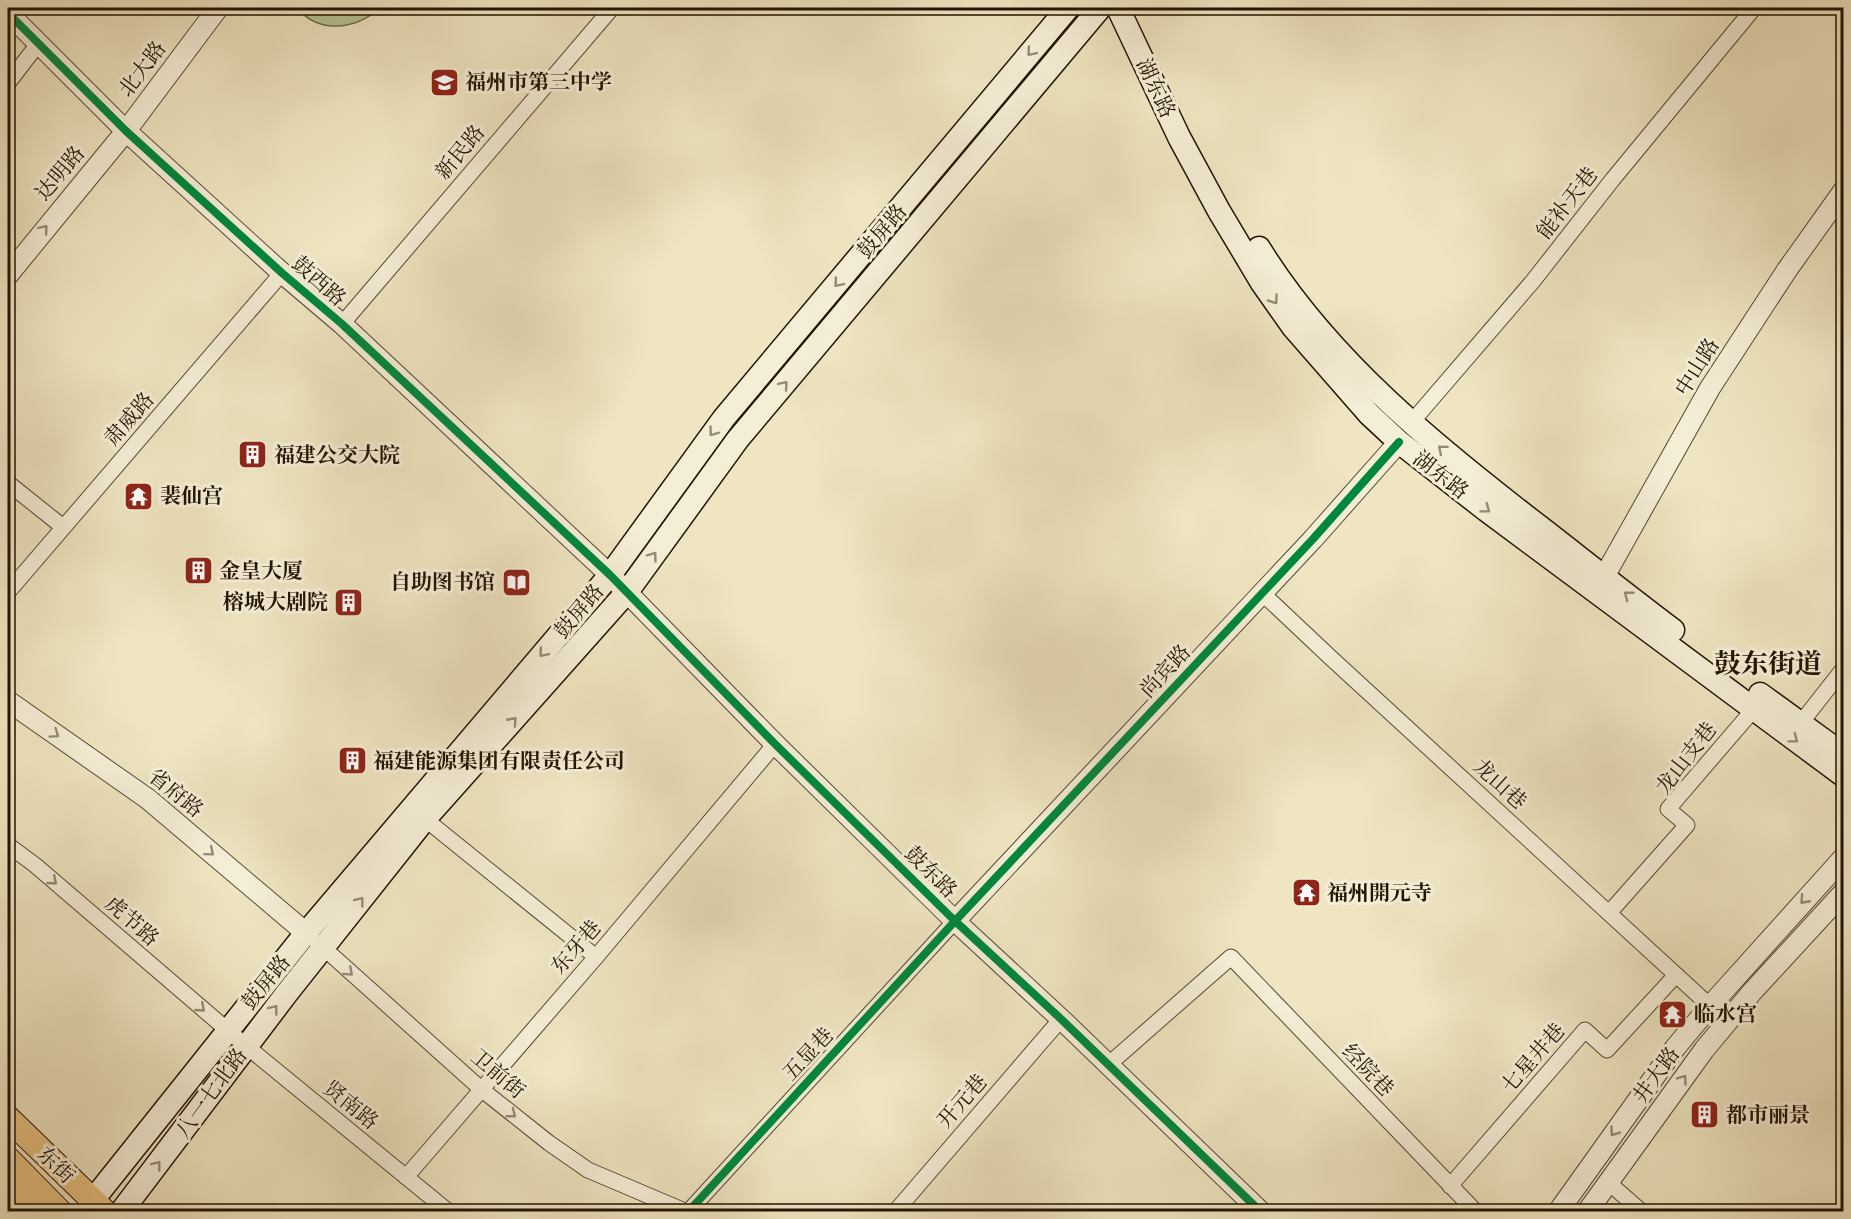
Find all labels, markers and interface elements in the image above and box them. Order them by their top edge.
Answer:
street label: 北大路 [113,37,173,103]
one-way arrow [1027,45,1038,56]
street label: 湖东路 [1129,54,1180,123]
school or university icon: 福州市第三中学 [428,66,460,98]
place label: 福州市第三中学 [465,70,612,97]
street label: 新民路 [431,120,492,186]
street label: 达明路 [31,141,92,207]
street label: 能补天巷 [1532,163,1605,245]
street label: 鼓屏路 [853,199,914,265]
one-way arrow [37,225,48,236]
street label: 鼓西路 [285,251,351,313]
one-way arrow [835,276,846,287]
one-way arrow [1266,293,1277,304]
street label: 中山路 [1670,334,1726,402]
one-way arrow [777,381,788,392]
street label: 肃威路 [99,387,161,453]
one-way arrow [710,426,721,437]
building icon: 福建公交大院 [237,439,269,471]
place label: 福建公交大院 [274,443,400,470]
one-way arrow [1438,445,1449,456]
street label: 湖东路 [1407,446,1473,506]
temple icon: 裴仙宫 [123,480,155,512]
place label: 裴仙宫 [160,484,223,511]
one-way arrow [1479,502,1490,513]
one-way arrow [646,552,657,563]
building icon: 金皇大厦 [182,555,214,587]
place label: 金皇大厦 [219,559,303,586]
library icon: 自助图书馆 [500,566,532,598]
place label: 自助图书馆 [390,570,495,597]
street label: 鼓屏路 [550,579,611,645]
building icon: 榕城大剧院 [333,586,365,618]
place label: 榕城大剧院 [223,590,328,617]
one-way arrow [1624,591,1635,602]
street label: 尚宾路 [1135,640,1197,704]
one-way arrow [539,646,550,657]
district label: 鼓东街道 [1714,649,1822,683]
one-way arrow [506,717,517,727]
street label: 龙山支巷 [1651,718,1724,800]
one-way arrow [49,727,60,738]
one-way arrow [1787,731,1798,742]
building icon: 福建能源集团有限责任公司 [336,745,368,777]
place label: 福建能源集团有限责任公司 [373,749,625,776]
street label: 龙山巷 [1467,754,1531,816]
street label: 省府路 [142,764,208,824]
street label: 鼓东路 [898,841,962,905]
one-way arrow [203,845,214,856]
one-way arrow [46,874,57,885]
temple icon: 福州開元寺 [1290,877,1322,909]
place label: 福州開元寺 [1327,881,1432,908]
street label: 虎节路 [98,891,164,953]
one-way arrow [1800,894,1811,904]
one-way arrow [352,897,363,908]
street label: 东牙巷 [546,915,608,981]
street label: 鼓屏路 [237,950,297,1016]
one-way arrow [342,965,353,976]
temple icon: 临水宫 [1657,998,1689,1030]
one-way arrow [194,1001,205,1012]
place label: 临水宫 [1694,1002,1757,1029]
one-way arrow [267,1005,278,1016]
street label: 七星井巷 [1496,1018,1572,1100]
street label: 五显巷 [778,1023,840,1087]
street label: 经院巷 [1335,1039,1399,1103]
street label: 井大路 [1628,1042,1687,1109]
street label: 八一七北路 [170,1043,254,1144]
street label: 卫前街 [464,1045,530,1106]
street label: 开元巷 [932,1069,994,1135]
one-way arrow [1676,1075,1687,1086]
street label: 贤南路 [317,1076,383,1136]
building icon: 都市丽景 [1689,1099,1721,1131]
place label: 都市丽景 [1726,1103,1810,1130]
one-way arrow [505,1106,516,1117]
one-way arrow [1610,1125,1621,1136]
street label: 东街 [30,1142,79,1190]
one-way arrow [150,1161,161,1172]

